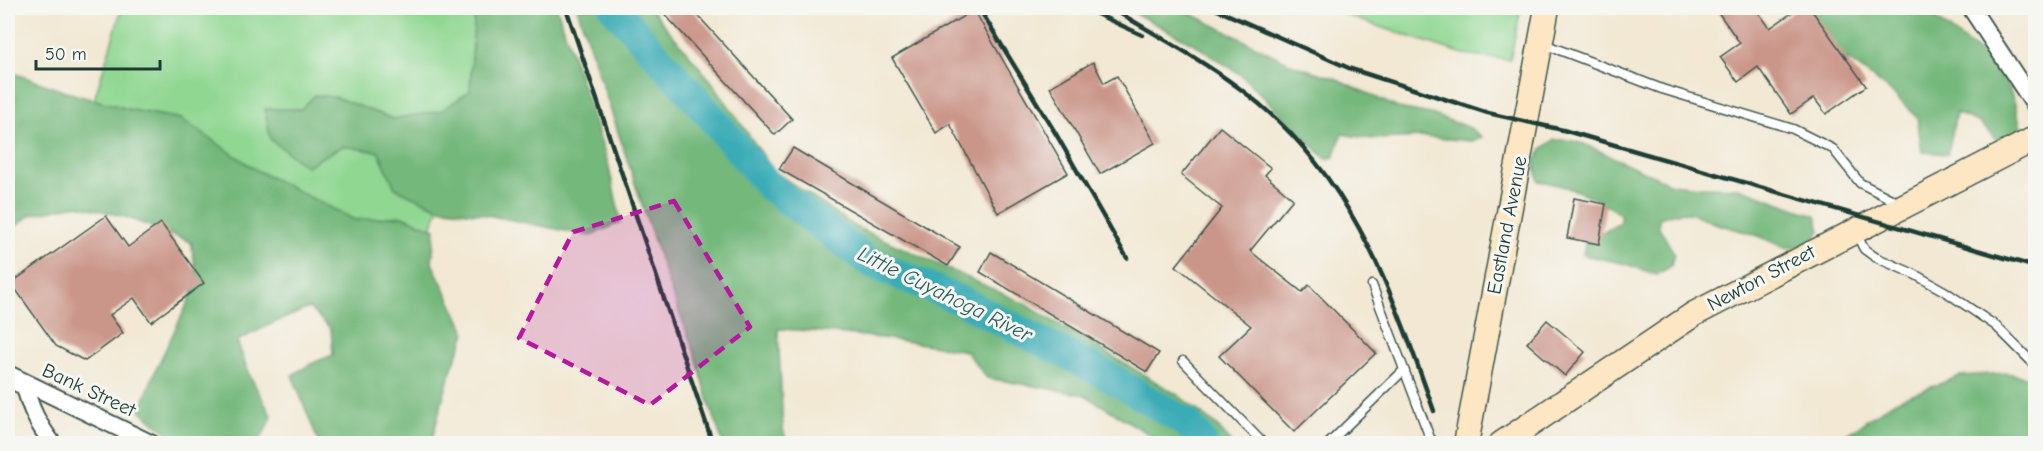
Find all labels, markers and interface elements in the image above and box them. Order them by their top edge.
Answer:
scale bar [36,33,160,71]
text: 50 m [45,44,87,65]
street label: Eastland Avenue [1482,154,1532,296]
street label: Newton Street [1703,239,1820,316]
water label: Little Cuyahoga River [854,241,1037,347]
street label: Bank Street [39,358,140,422]

